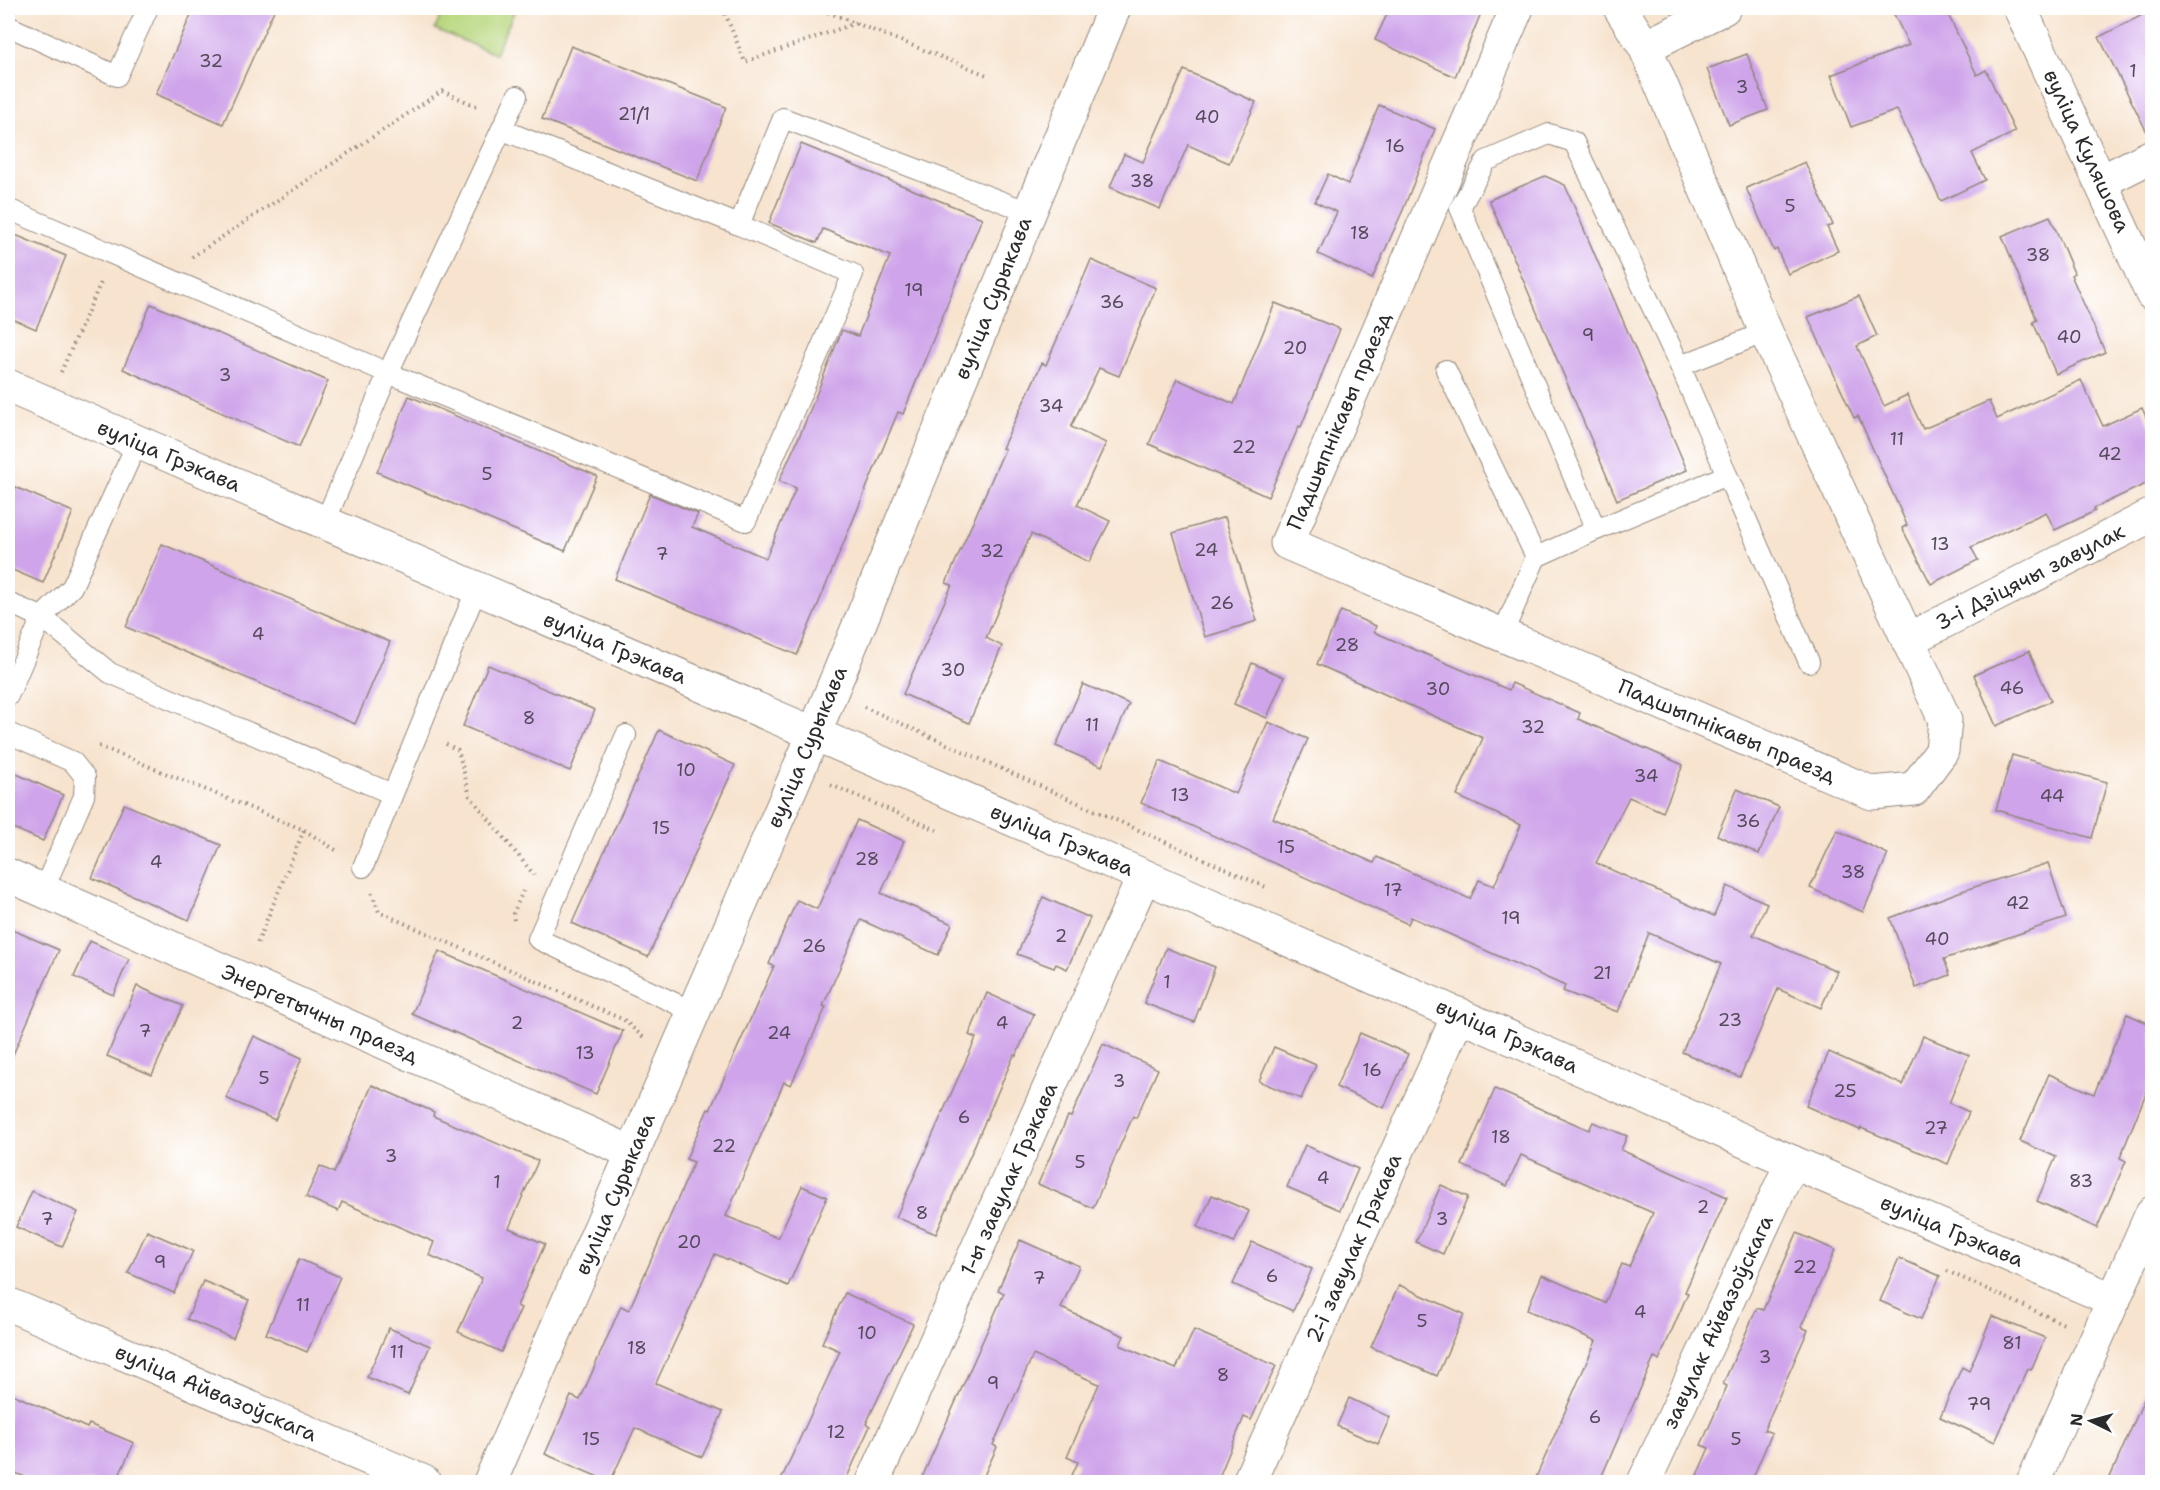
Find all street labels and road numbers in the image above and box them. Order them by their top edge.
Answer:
street label: вуліца Куляшова [2037,65,2137,237]
street label: вуліца Сурыкава [948,212,1038,384]
street label: Падшыпнікавы праезд [1280,308,1398,534]
street label: вуліца Грэкава [93,413,245,499]
street label: 3-і Дзіцячы завулак [1931,517,2129,637]
street label: вуліца Грэкава [539,605,691,691]
street label: вуліца Сурыкава [760,662,854,832]
street label: Падшыпнікавы праезд [1614,672,1840,790]
street label: вуліца Грэкава [986,797,1138,883]
street label: Энергетычны праезд [217,958,423,1070]
street label: вуліца Грэкава [1431,992,1583,1080]
street label: 1-ы завулак Грэкава [954,1078,1064,1280]
street label: вуліца Сурыкава [568,1109,662,1279]
street label: 2-і завулак Грэкава [1300,1149,1408,1347]
street label: вуліца Грэкава [1876,1188,2028,1274]
street label: завулак Айвазоўскага [1656,1210,1780,1434]
street label: вуліца Айвазоўскага [111,1338,321,1448]

